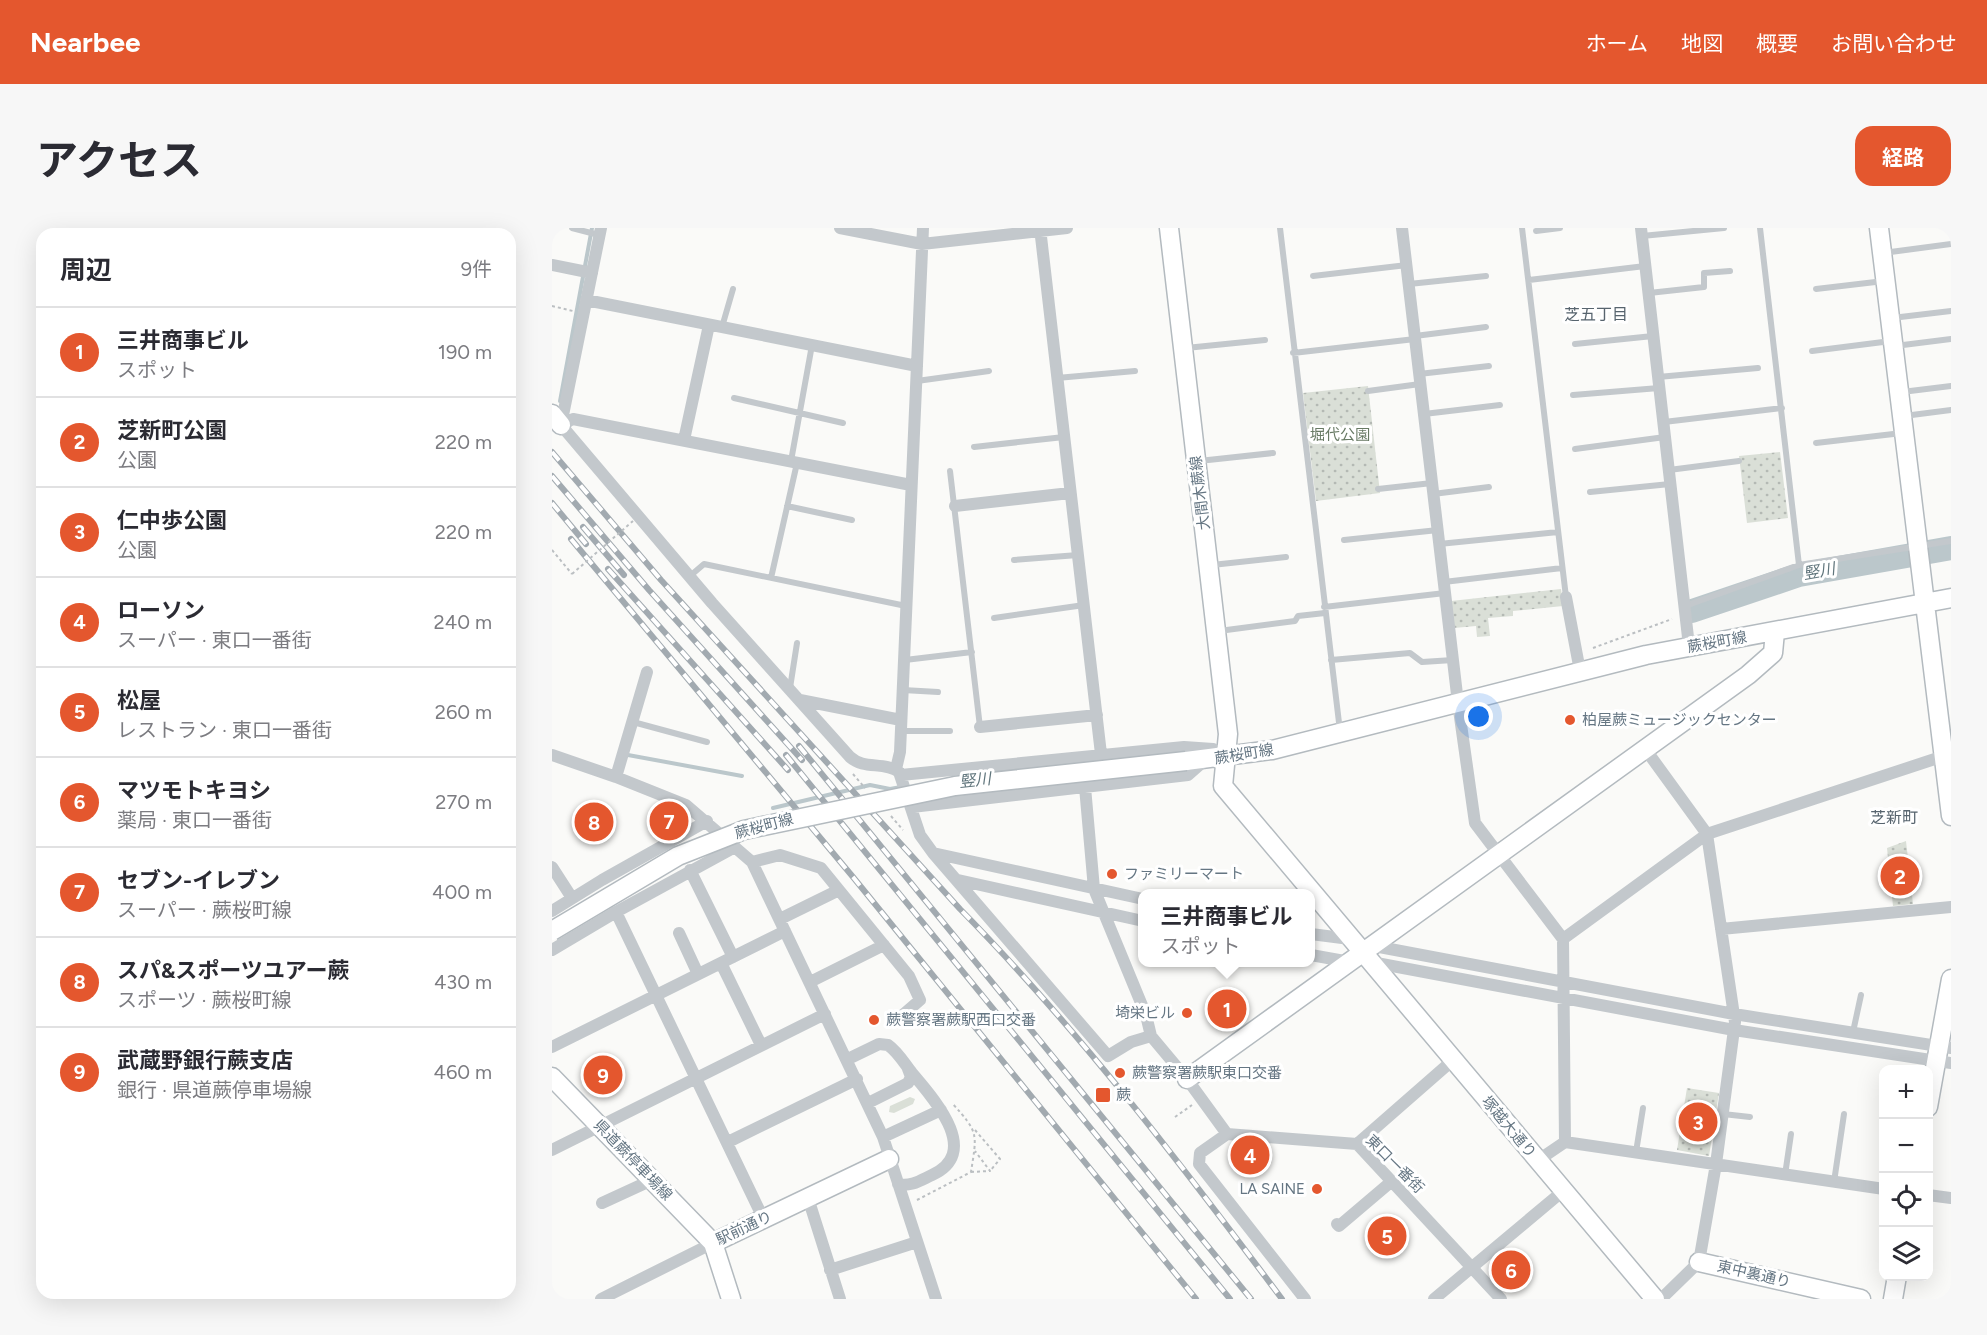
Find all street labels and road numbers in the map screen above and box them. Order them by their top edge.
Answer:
street label: 大間木蕨線 [1186,455,1214,531]
street label: 蕨桜町線 [1686,628,1748,656]
street label: 蕨桜町線 [1213,740,1275,768]
street label: 蕨桜町線 [733,810,795,842]
street label: 塚越大通り [1478,1092,1540,1162]
street label: 県道蕨停車場線 [590,1116,676,1204]
street label: 東口一番街 [1362,1131,1428,1197]
street label: 駅前通り [713,1207,775,1249]
street label: 東中裏通り [1715,1257,1793,1291]

